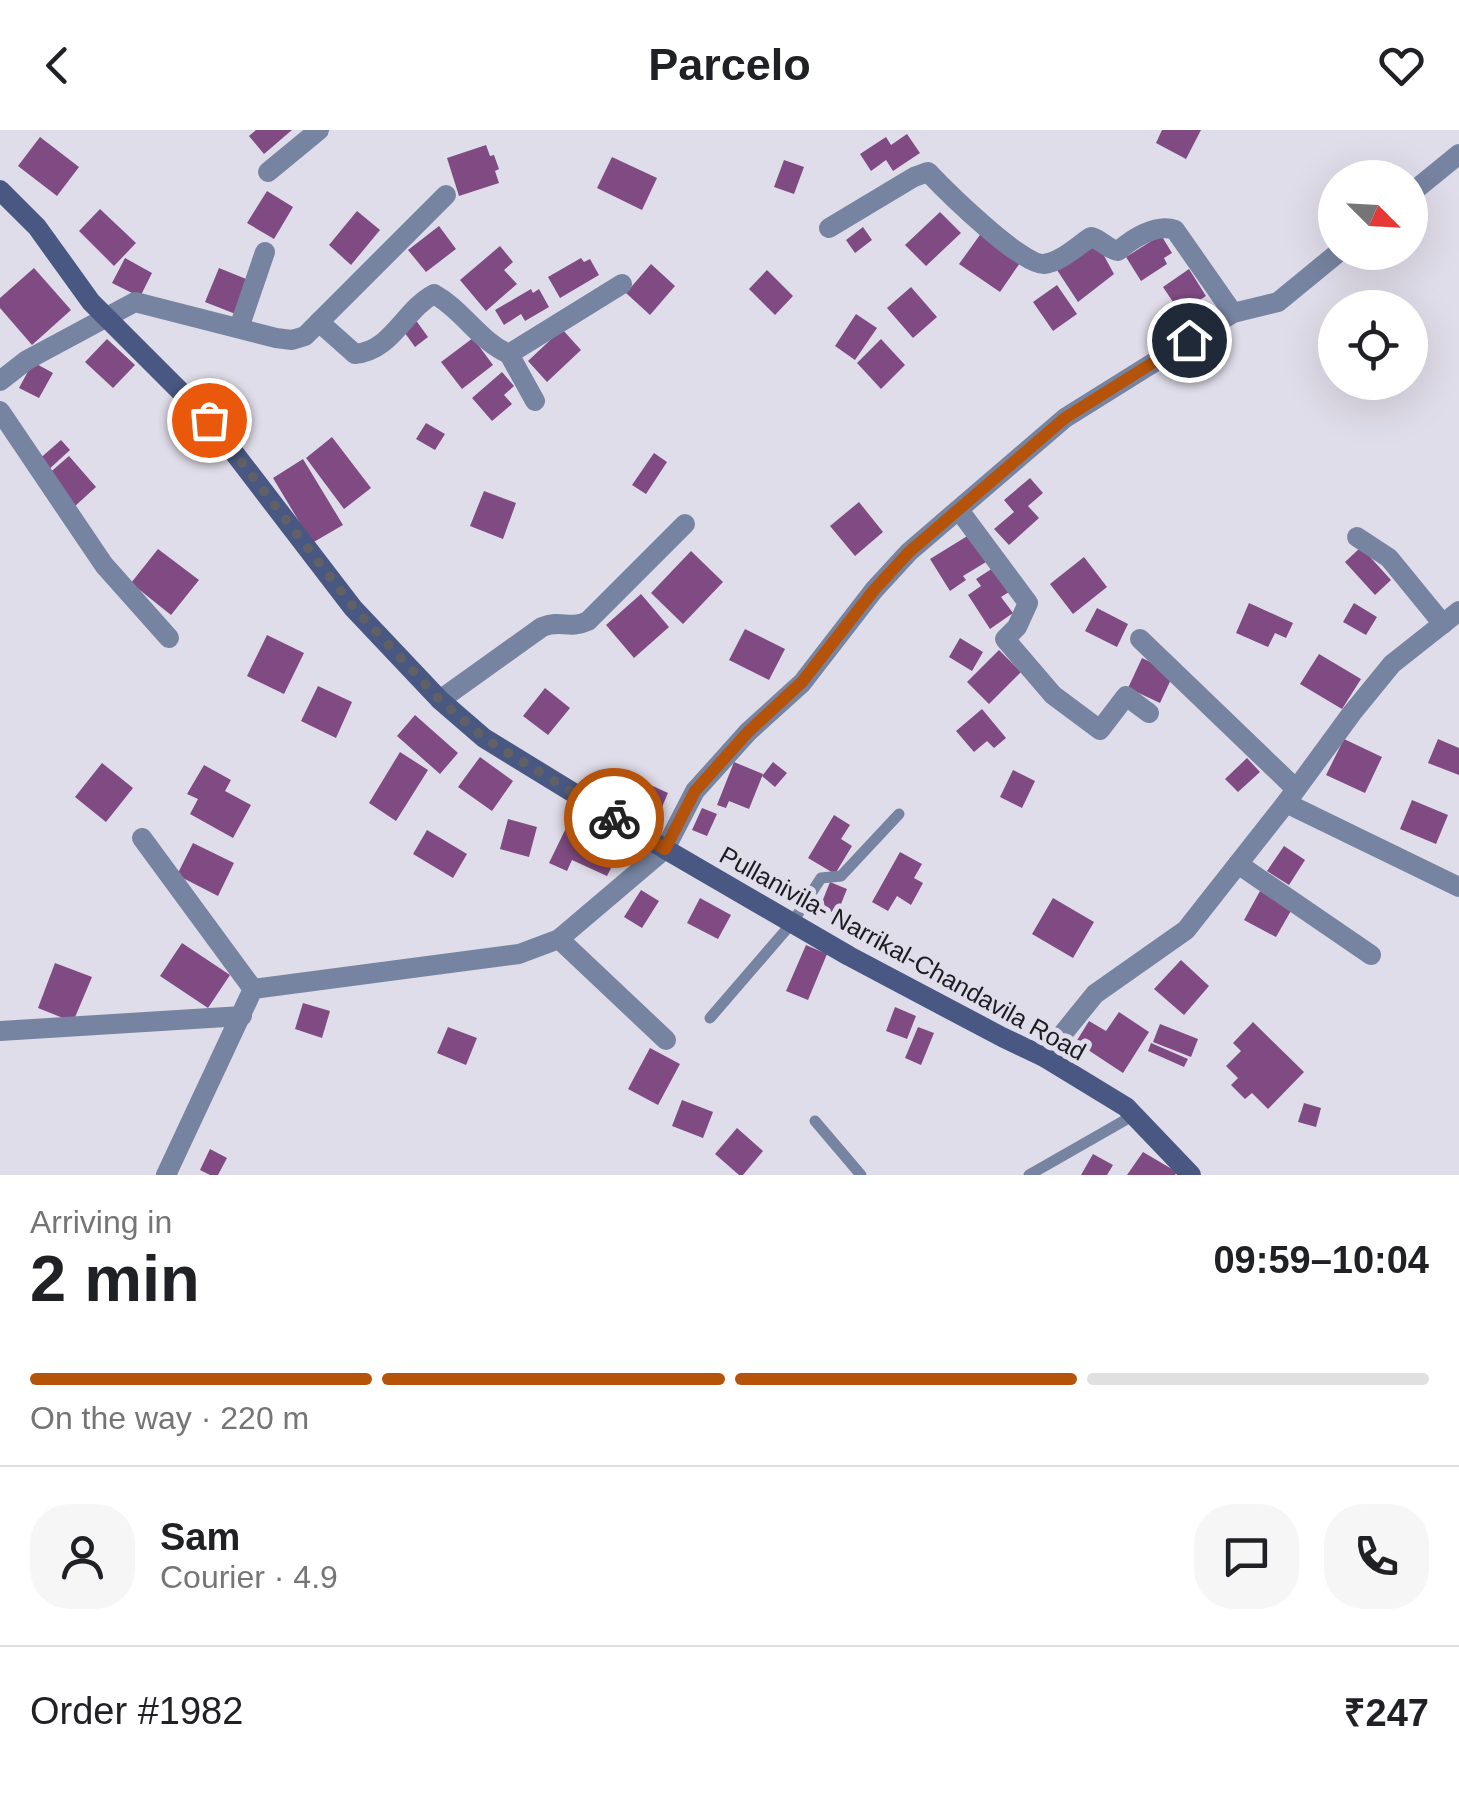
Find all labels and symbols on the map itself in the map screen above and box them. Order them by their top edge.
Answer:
north arrow [1318,160,1428,270]
pin [1147,298,1232,383]
pin [167,378,252,463]
courier [564,768,664,868]
street label: Pullanivila- Narrikal-Chandavila Road [715,840,1091,1066]

